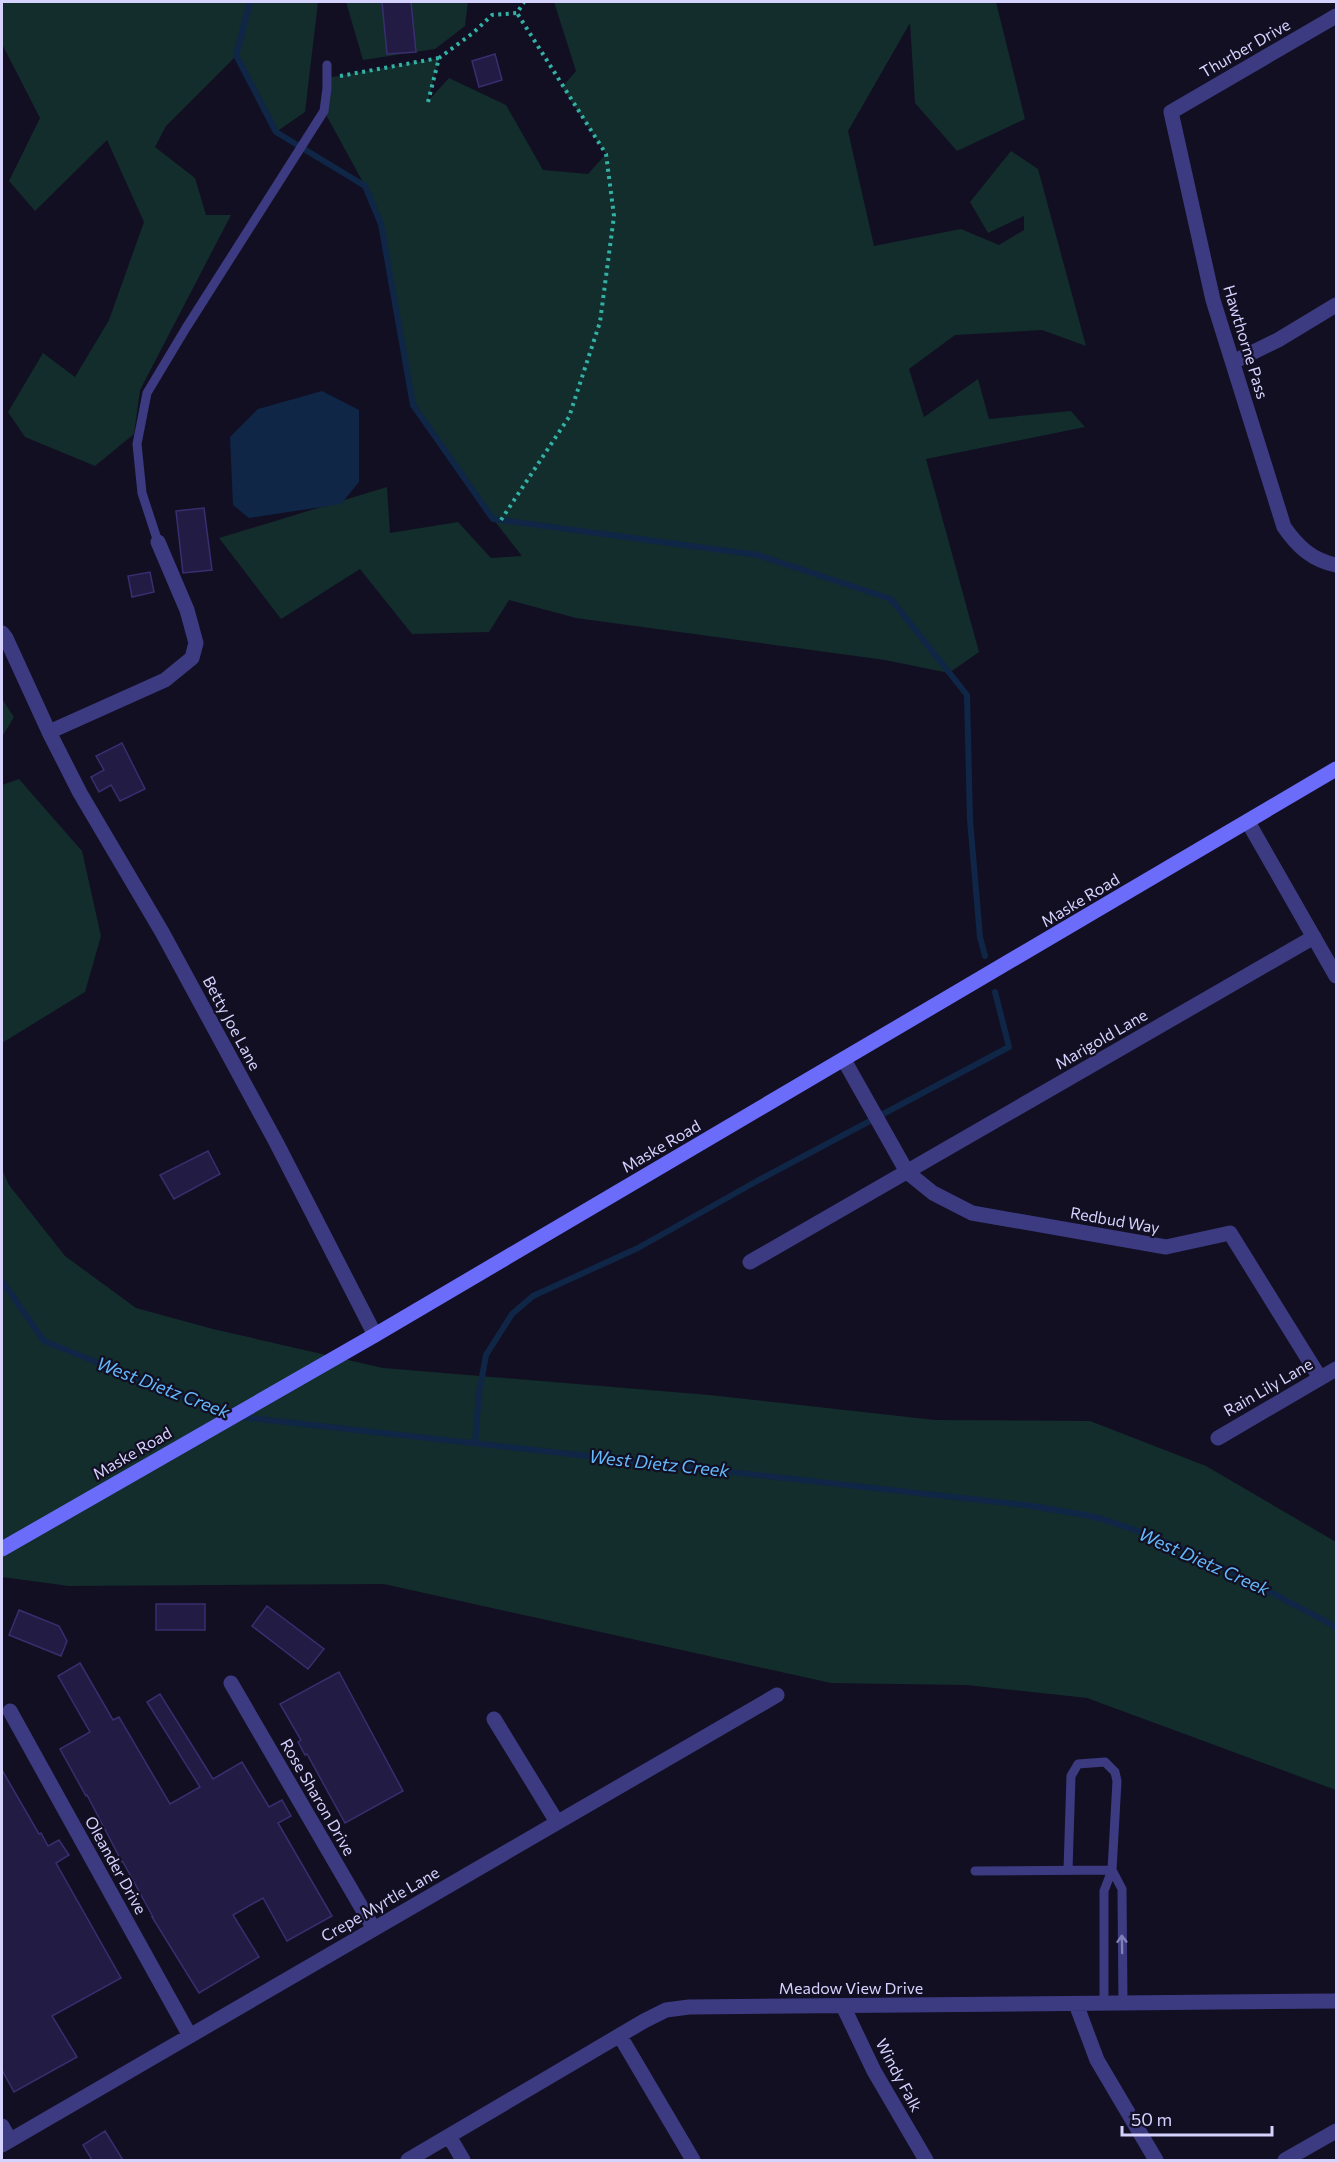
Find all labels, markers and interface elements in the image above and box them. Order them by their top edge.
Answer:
street label: Thurber Drive [1196,14,1293,81]
street label: Hawthorne Pass [1220,283,1273,401]
street label: Maske Road [1037,869,1122,930]
street label: Betty Joe Lane [200,972,265,1073]
street label: Marigold Lane [1051,1004,1150,1073]
street label: Maske Road [618,1115,704,1176]
street label: Redbud Way [1069,1202,1161,1237]
water label: West Dietz Creek [94,1352,234,1423]
street label: Rain Lily Lane [1220,1354,1315,1420]
street label: Maske Road [89,1422,175,1483]
water label: West Dietz Creek [588,1445,731,1481]
water label: West Dietz Creek [1136,1522,1274,1600]
street label: Rose Sharon Drive [277,1735,360,1859]
street label: Oleander Drive [82,1813,151,1917]
street label: Crepe Myrtle Lane [317,1862,442,1945]
one-way arrow [1116,1935,1128,1955]
street label: Meadow View Drive [779,1978,923,1997]
street label: Windy Falk [872,2035,927,2115]
scale bar [1122,2099,1272,2137]
text: 50 m [1131,2108,1172,2130]

